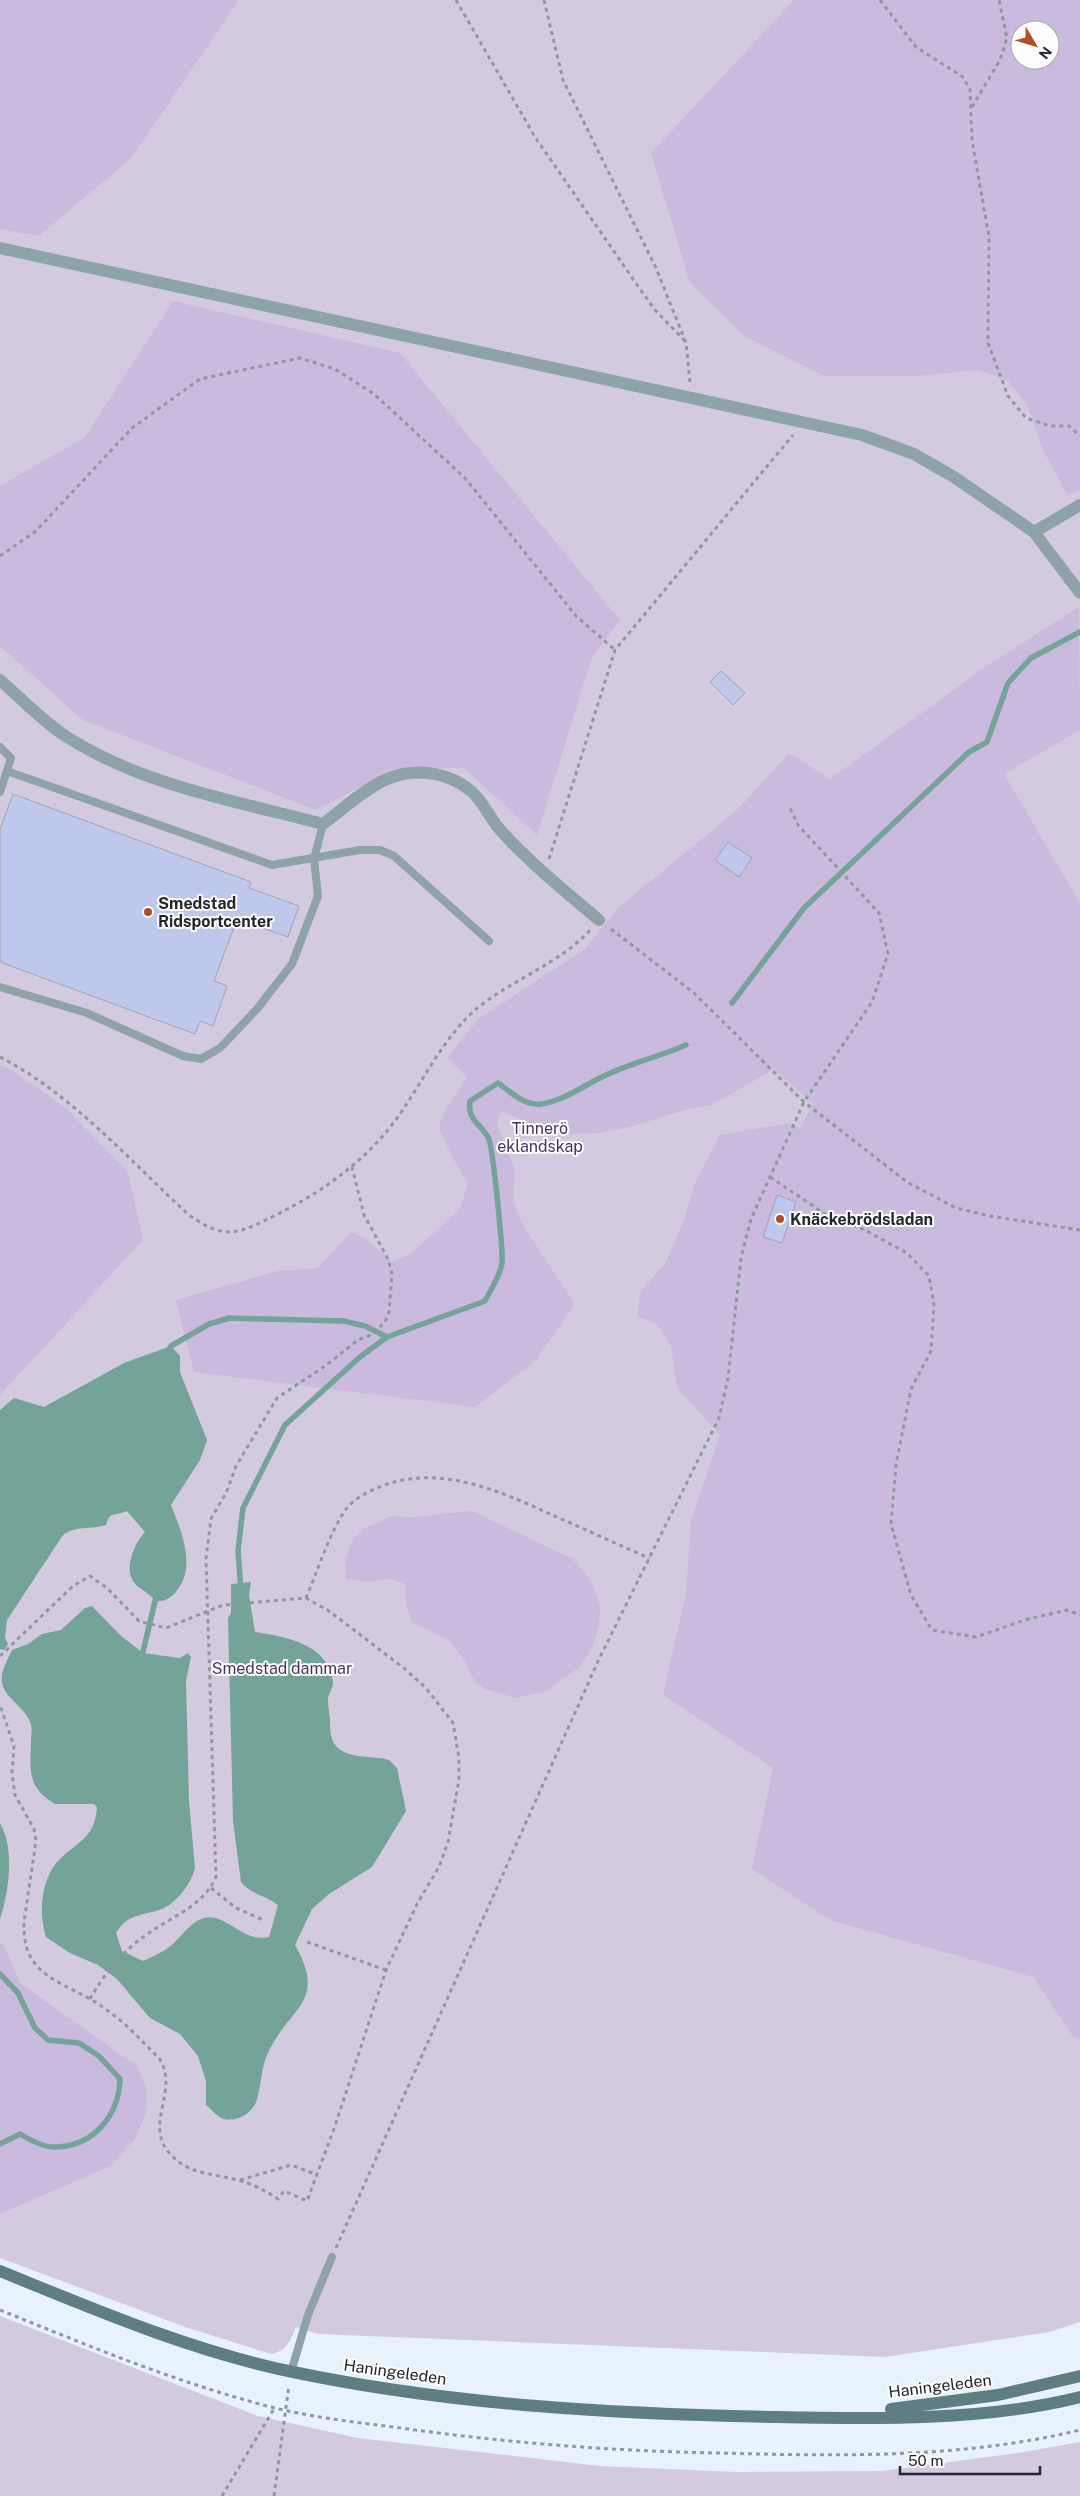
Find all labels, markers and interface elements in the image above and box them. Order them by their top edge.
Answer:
north arrow [1010,20,1060,70]
text: N [1036,44,1055,62]
place label: Smedstad Ridsportcenter [158,894,273,931]
marker: Smedstad Ridsportcenter [142,906,154,918]
park label: Tinnerö eklandskap [497,1119,583,1156]
place label: Knäckebrödsladan [790,1210,933,1229]
marker: Knäckebrödsladan [774,1213,786,1225]
park label: Smedstad dammar [212,1659,352,1678]
street label: Haningeleden [342,2355,448,2389]
street label: Haningeleden [887,2370,993,2402]
scale bar [900,2444,1040,2476]
text: 50 m [908,2452,943,2469]

